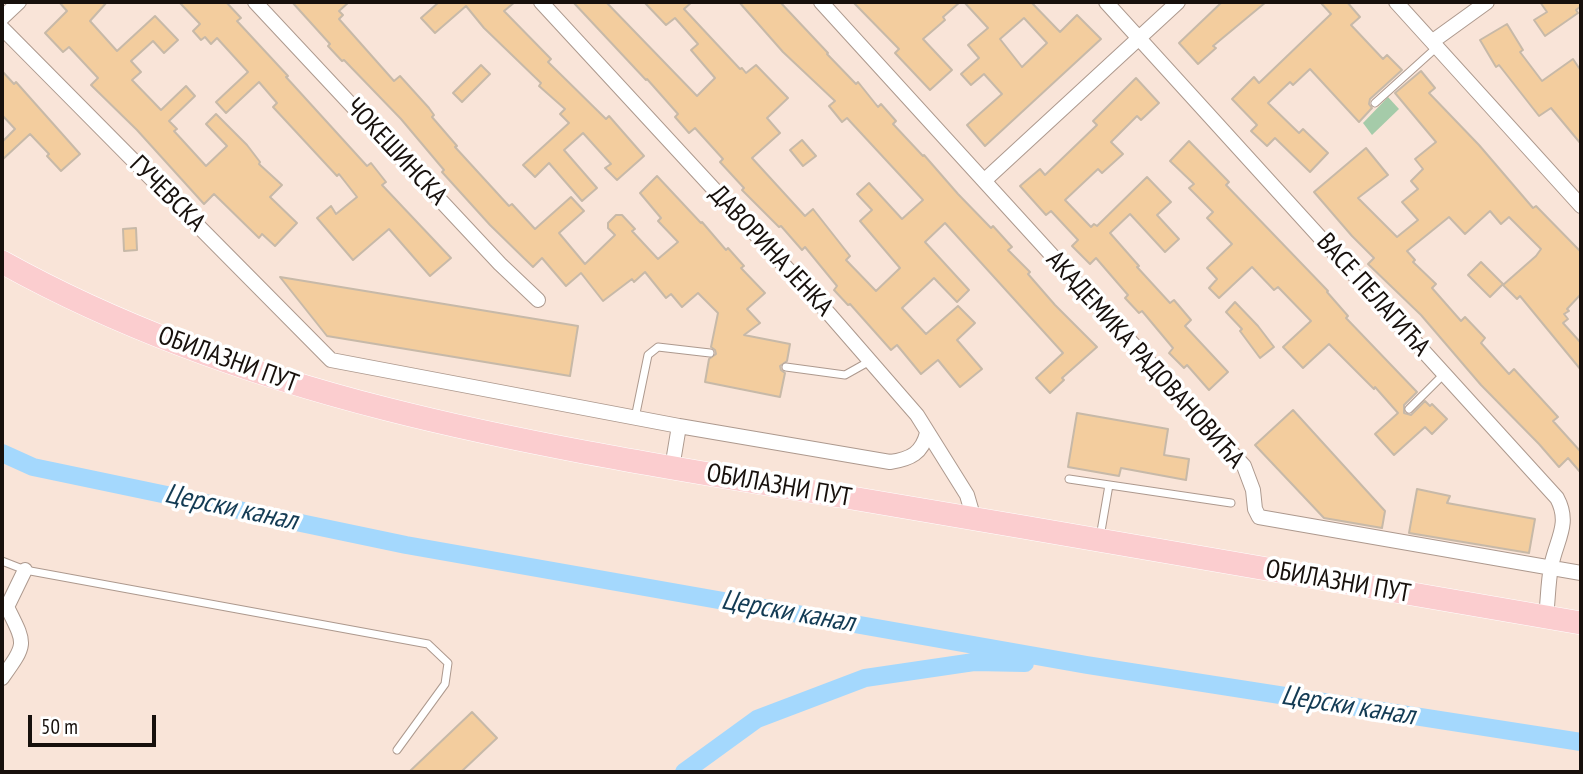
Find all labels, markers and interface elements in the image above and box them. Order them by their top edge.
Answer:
street label: ЧОКЕШИНСКА [339,92,453,212]
street label: ГУЧЕВСКА [123,150,211,238]
street label: ДАВОРИНА ЈЕНКА [703,179,839,323]
street label: ВАСЕ ПЕЛАГИЋА [1310,227,1436,363]
street label: АКАДЕМИКА РАДОВАНОВИЋА [1039,245,1251,475]
street label: ОБИЛАЗНИ ПУТ [154,320,302,400]
street label: ОБИЛАЗНИ ПУТ [704,458,854,514]
water label: Церски канал [162,478,300,538]
street label: ОБИЛАЗНИ ПУТ [1263,554,1413,610]
water label: Церски канал [719,584,857,640]
water label: Церски канал [1279,679,1417,733]
scale bar [32,700,159,744]
text: 50 m [41,713,78,740]

